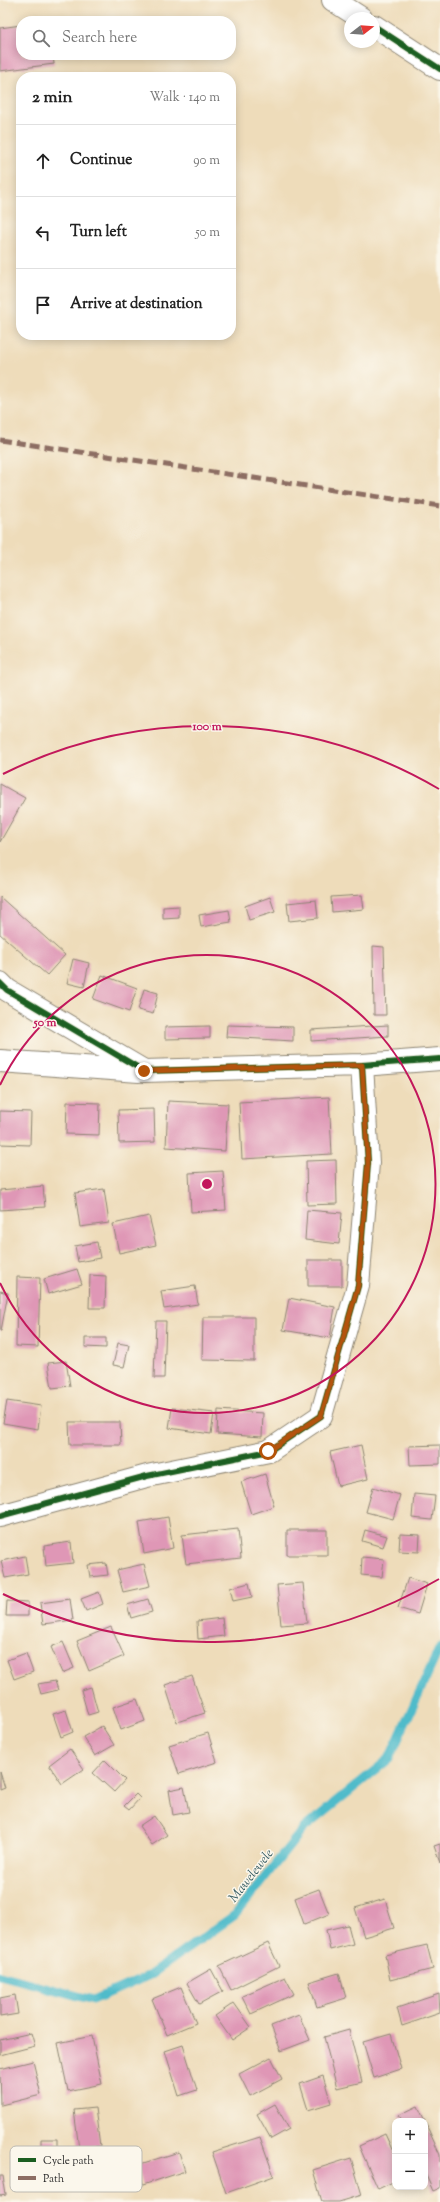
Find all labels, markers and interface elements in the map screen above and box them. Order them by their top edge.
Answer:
north arrow [344,12,380,48]
search box [16,16,236,60]
icon: search [30,27,52,49]
text: Search here [62,28,137,49]
text: 2 min [32,86,73,110]
text: Walk · 140 m [149,89,220,107]
icon: ahead [32,150,54,172]
text: Continue [70,150,132,171]
text: 90 m [193,152,220,170]
icon: left [32,222,54,244]
text: Turn left [70,222,127,243]
text: 50 m [195,224,220,242]
icon: arrive [32,294,54,316]
text: Arrive at destination [70,294,203,315]
text: 100 m [191,718,222,736]
text: 50 m [33,1014,57,1032]
route end [135,1062,153,1080]
centre of rings [200,1177,214,1191]
route start [259,1442,277,1460]
water label: Mawelewele [225,1846,278,1907]
map controls [392,2118,428,2190]
button: + [392,2118,428,2154]
legend [10,2146,142,2192]
text: Cycle path [43,2153,94,2169]
button: − [392,2154,428,2190]
text: Path [43,2171,65,2187]

